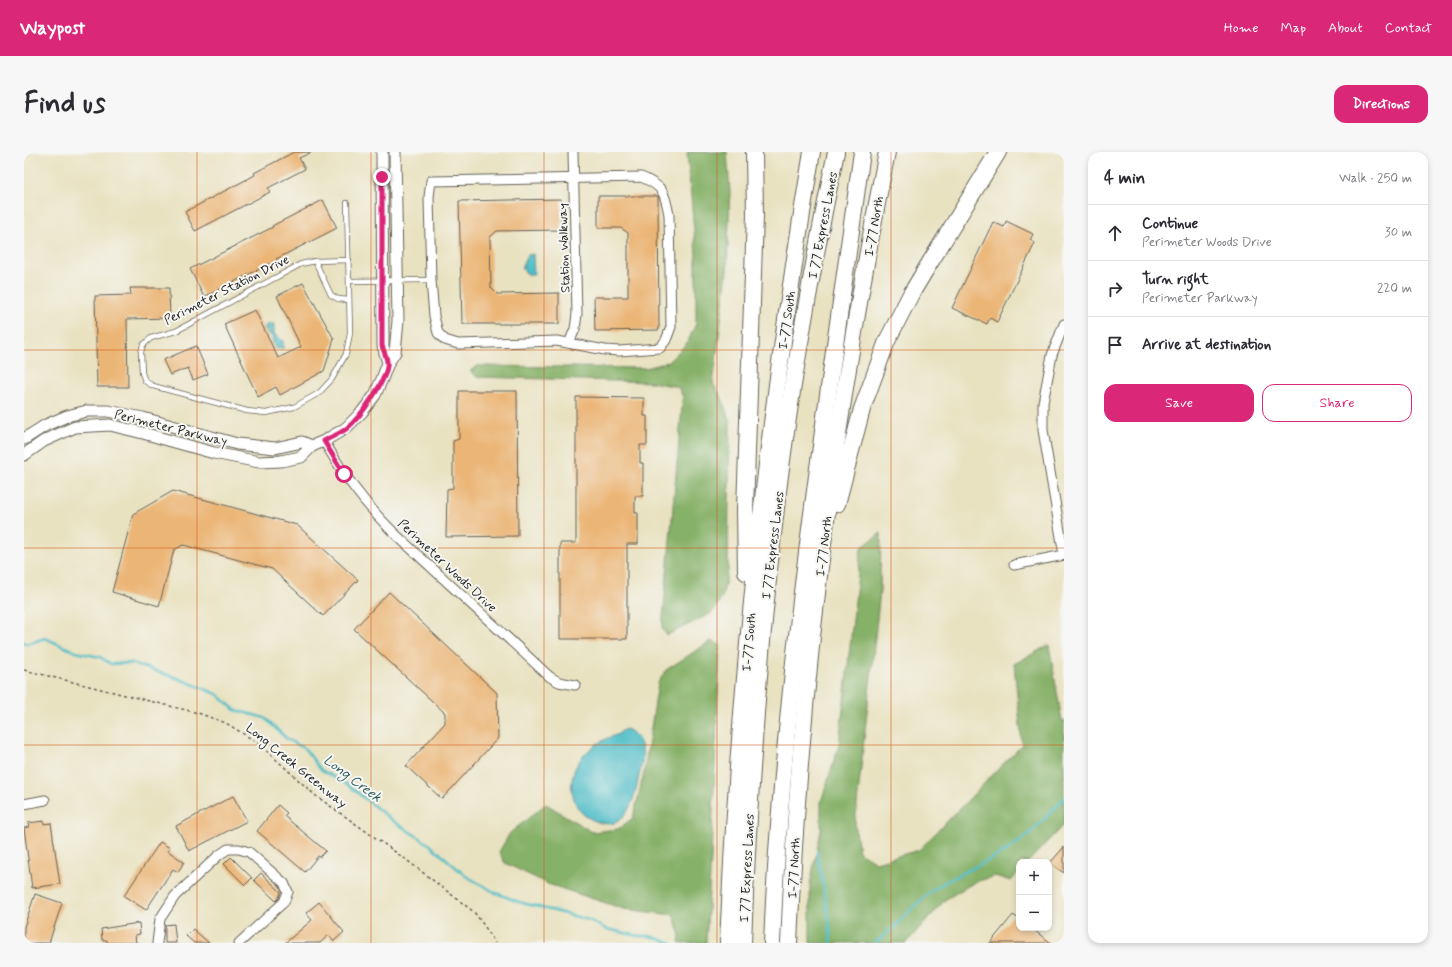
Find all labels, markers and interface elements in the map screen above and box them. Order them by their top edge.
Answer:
text: Waypost [20,16,85,41]
text: Home [1224,19,1258,37]
text: Map [1280,19,1306,37]
text: About [1328,19,1363,37]
text: Contact [1385,19,1432,37]
button: Directions [1334,85,1428,123]
text: Find us [24,86,105,123]
text: 4 min [1104,167,1145,189]
route end [373,168,391,186]
street label: I 77 Express Lanes [805,170,842,280]
text: Walk · 250 m [1339,170,1412,187]
street label: I-77 North [861,195,888,258]
street label: Station Walkway [554,203,575,293]
text: Continue [1142,214,1198,234]
icon: ahead [1104,222,1126,244]
text: 30 m [1385,224,1412,241]
text: Perimeter Woods Drive [1142,234,1272,251]
street label: Perimeter Station Drive [161,251,292,329]
text: Turn right [1142,270,1209,290]
icon: right [1104,278,1126,300]
text: 220 m [1377,280,1412,297]
street label: I-77 South [775,290,800,351]
text: Perimeter Parkway [1142,290,1258,307]
icon: arrive [1104,334,1126,356]
text: Arrive at destination [1142,335,1271,355]
button: Save [1104,384,1254,422]
button: Share [1262,384,1412,422]
street label: Perimeter Parkway [112,406,229,451]
route start [335,465,353,483]
street label: I 77 Express Lanes [758,490,789,600]
street label: I-77 North [812,515,837,577]
street label: Perimeter Woods Drive [394,516,500,617]
street label: I-77 South [738,612,761,672]
street label: Long Creek Greenway [243,719,351,811]
water label: Long Creek [321,751,385,805]
street label: I 77 Express Lanes [736,813,759,923]
street label: I-77 North [784,837,805,899]
map controls [1016,859,1052,931]
button: + [1016,859,1052,895]
button: − [1016,895,1052,931]

